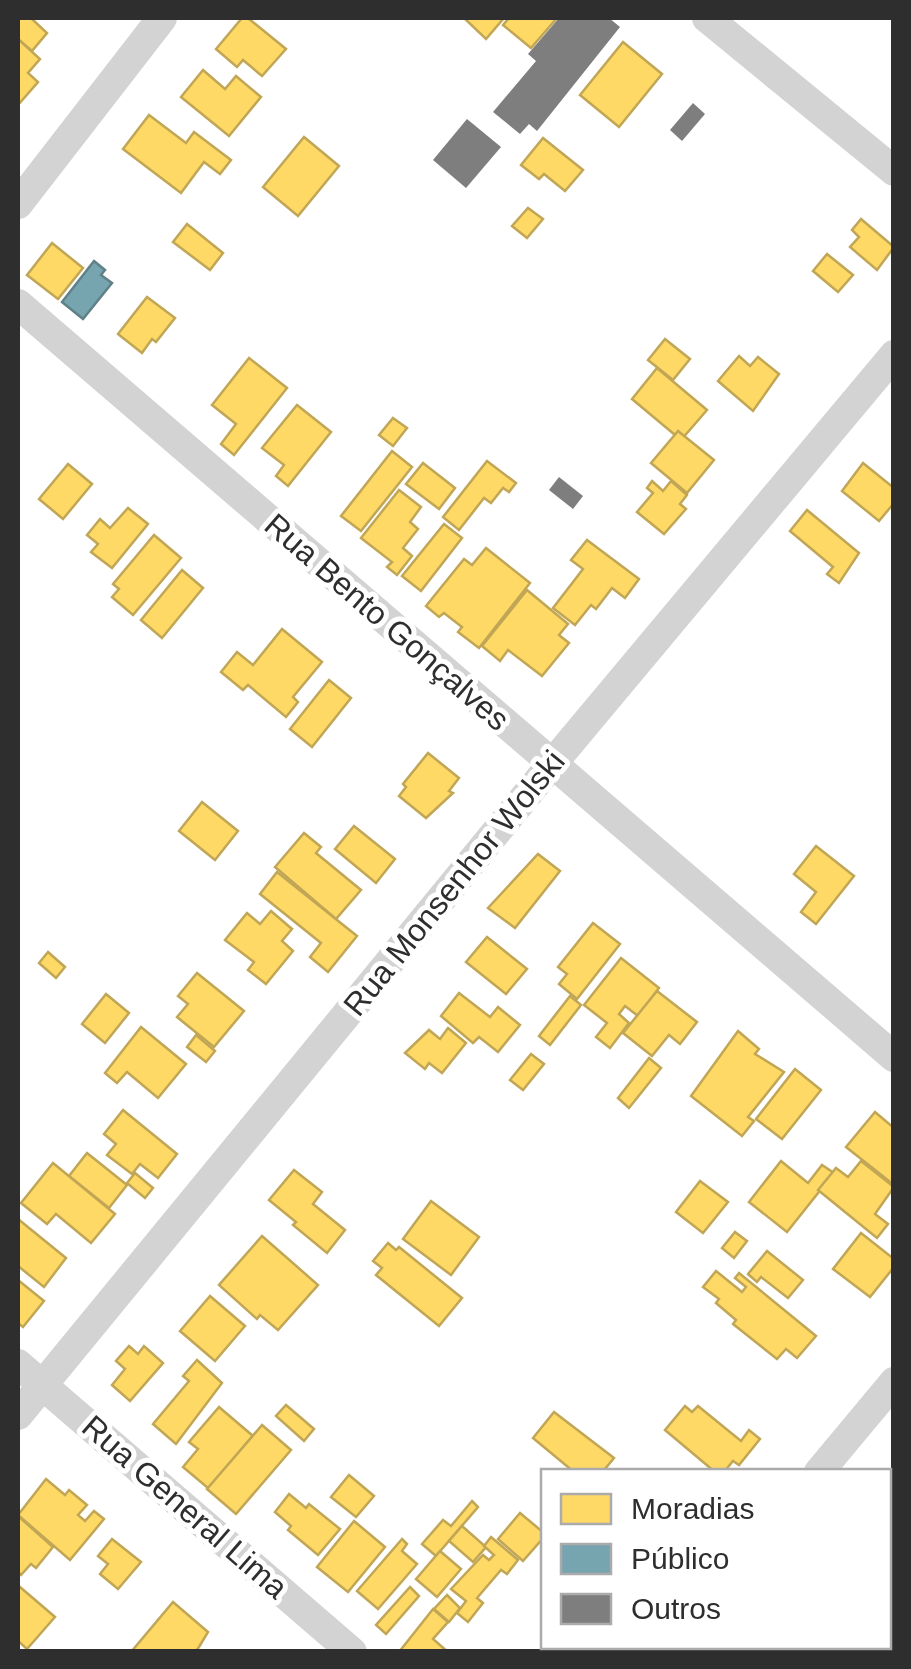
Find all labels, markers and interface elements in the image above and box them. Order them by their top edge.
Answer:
street label: Rua Bento Gonçalves [258,506,516,738]
street label: Rua Monsenhor Wolski [336,743,572,1023]
street label: Rua General Lima [75,1408,295,1606]
legend [541,1469,891,1649]
text: Moradias [631,1492,754,1525]
text: Público [631,1542,729,1575]
text: Outros [631,1592,721,1625]

